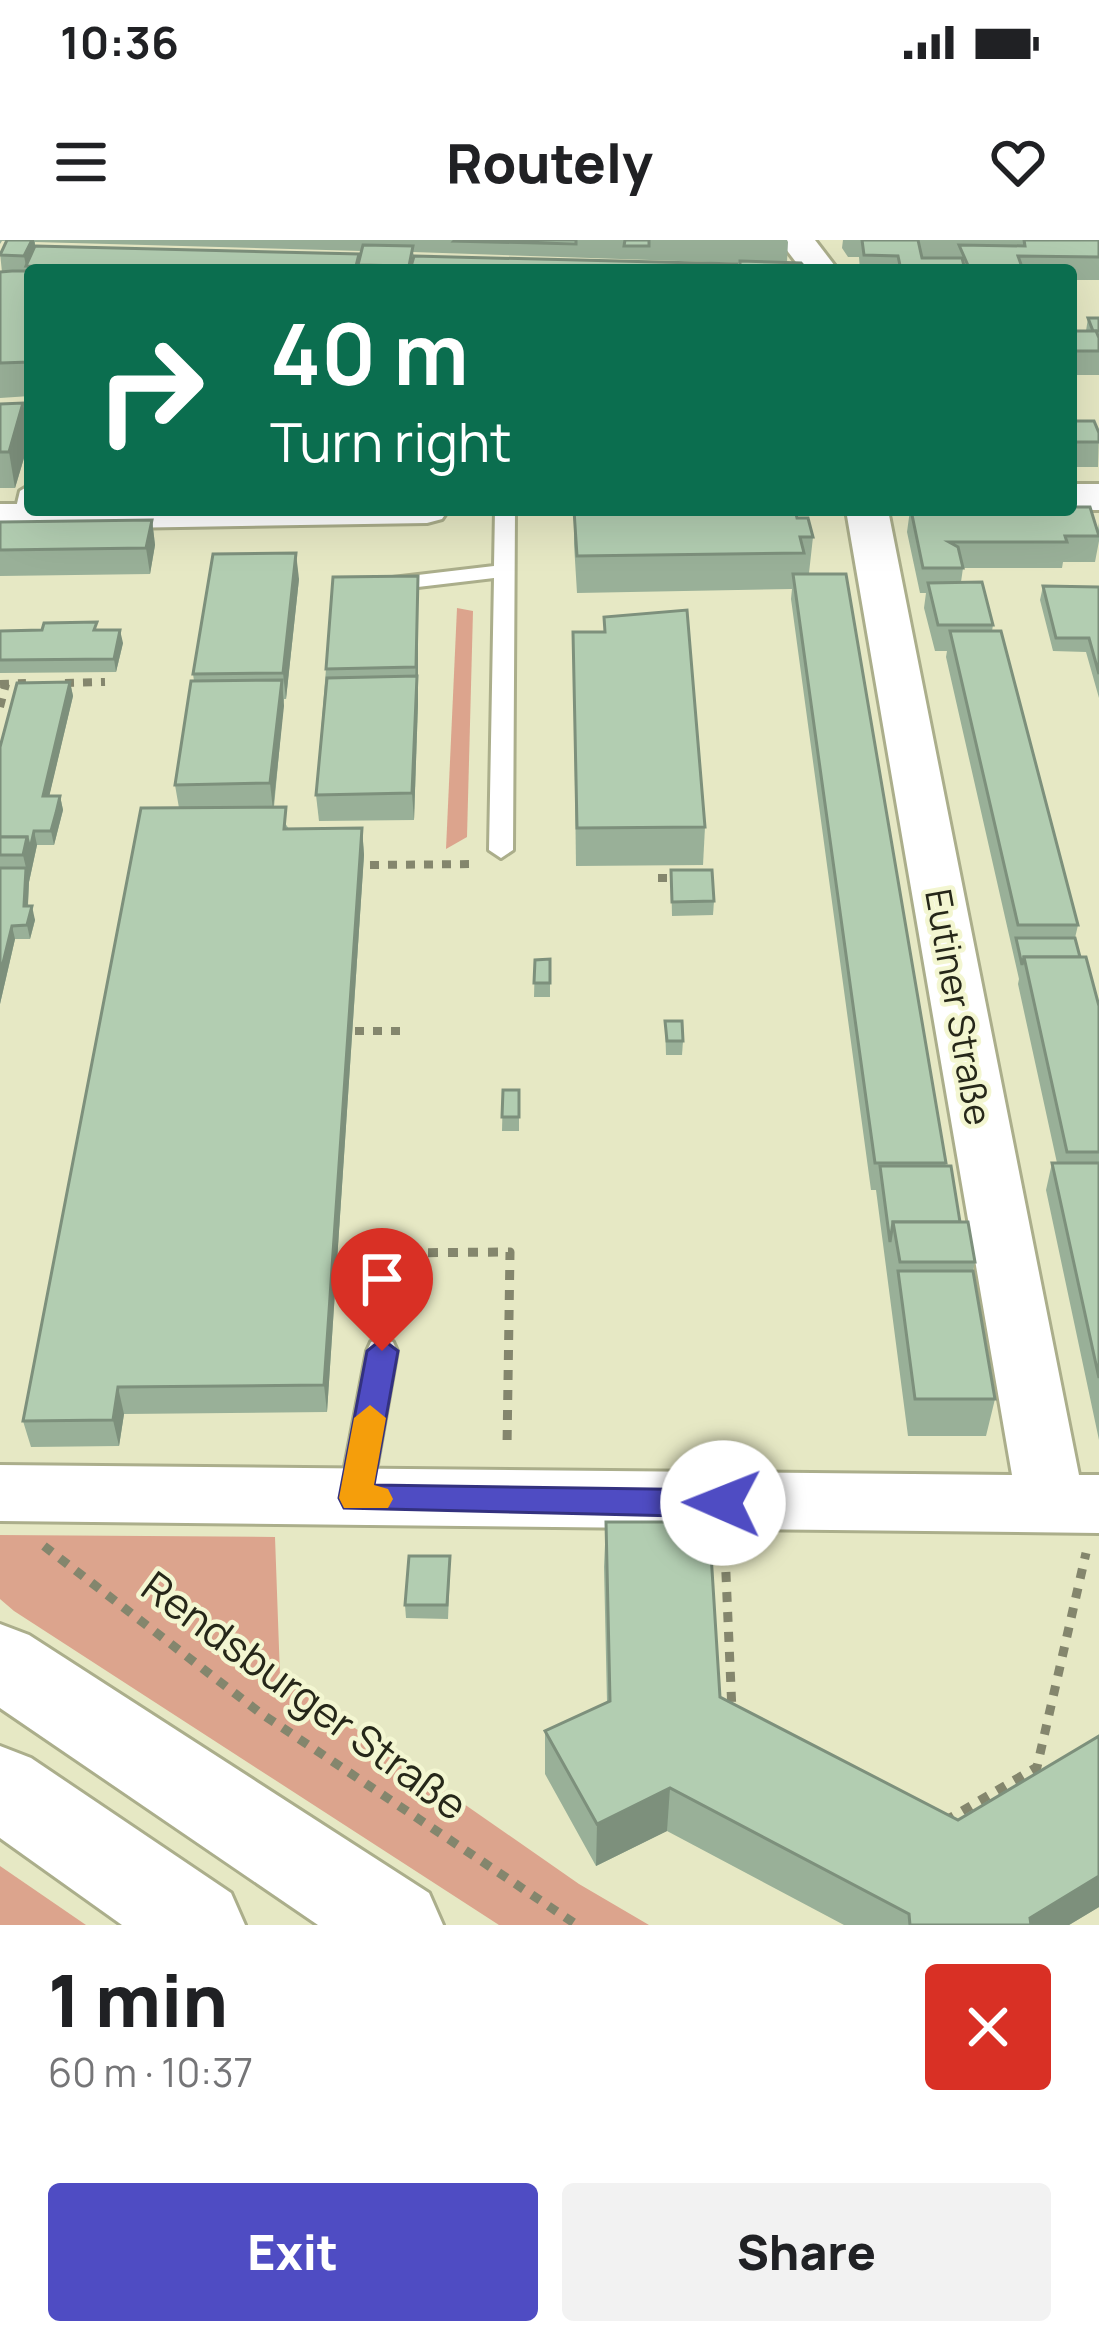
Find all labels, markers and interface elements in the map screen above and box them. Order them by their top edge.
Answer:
text: 10:36 [60,11,179,73]
text: Routely [446,125,653,199]
icon: menu [48,129,114,195]
icon: heart [985,129,1051,195]
text: 40 m [270,295,469,410]
icon: right [72,312,228,468]
text: Turn right [270,404,512,478]
street label: Eutiner Straße [914,885,1004,1129]
pin [331,1228,433,1351]
icon: arrive [349,1246,415,1312]
position arrow [660,1440,786,1566]
street label: Rendsburger Straße [130,1557,480,1833]
text: 1 min [48,1950,228,2049]
button: close [925,1964,1051,2090]
text: 60 m · 10:37 [48,2045,253,2099]
button: Exit [48,2183,538,2321]
button: Share [562,2183,1051,2321]

